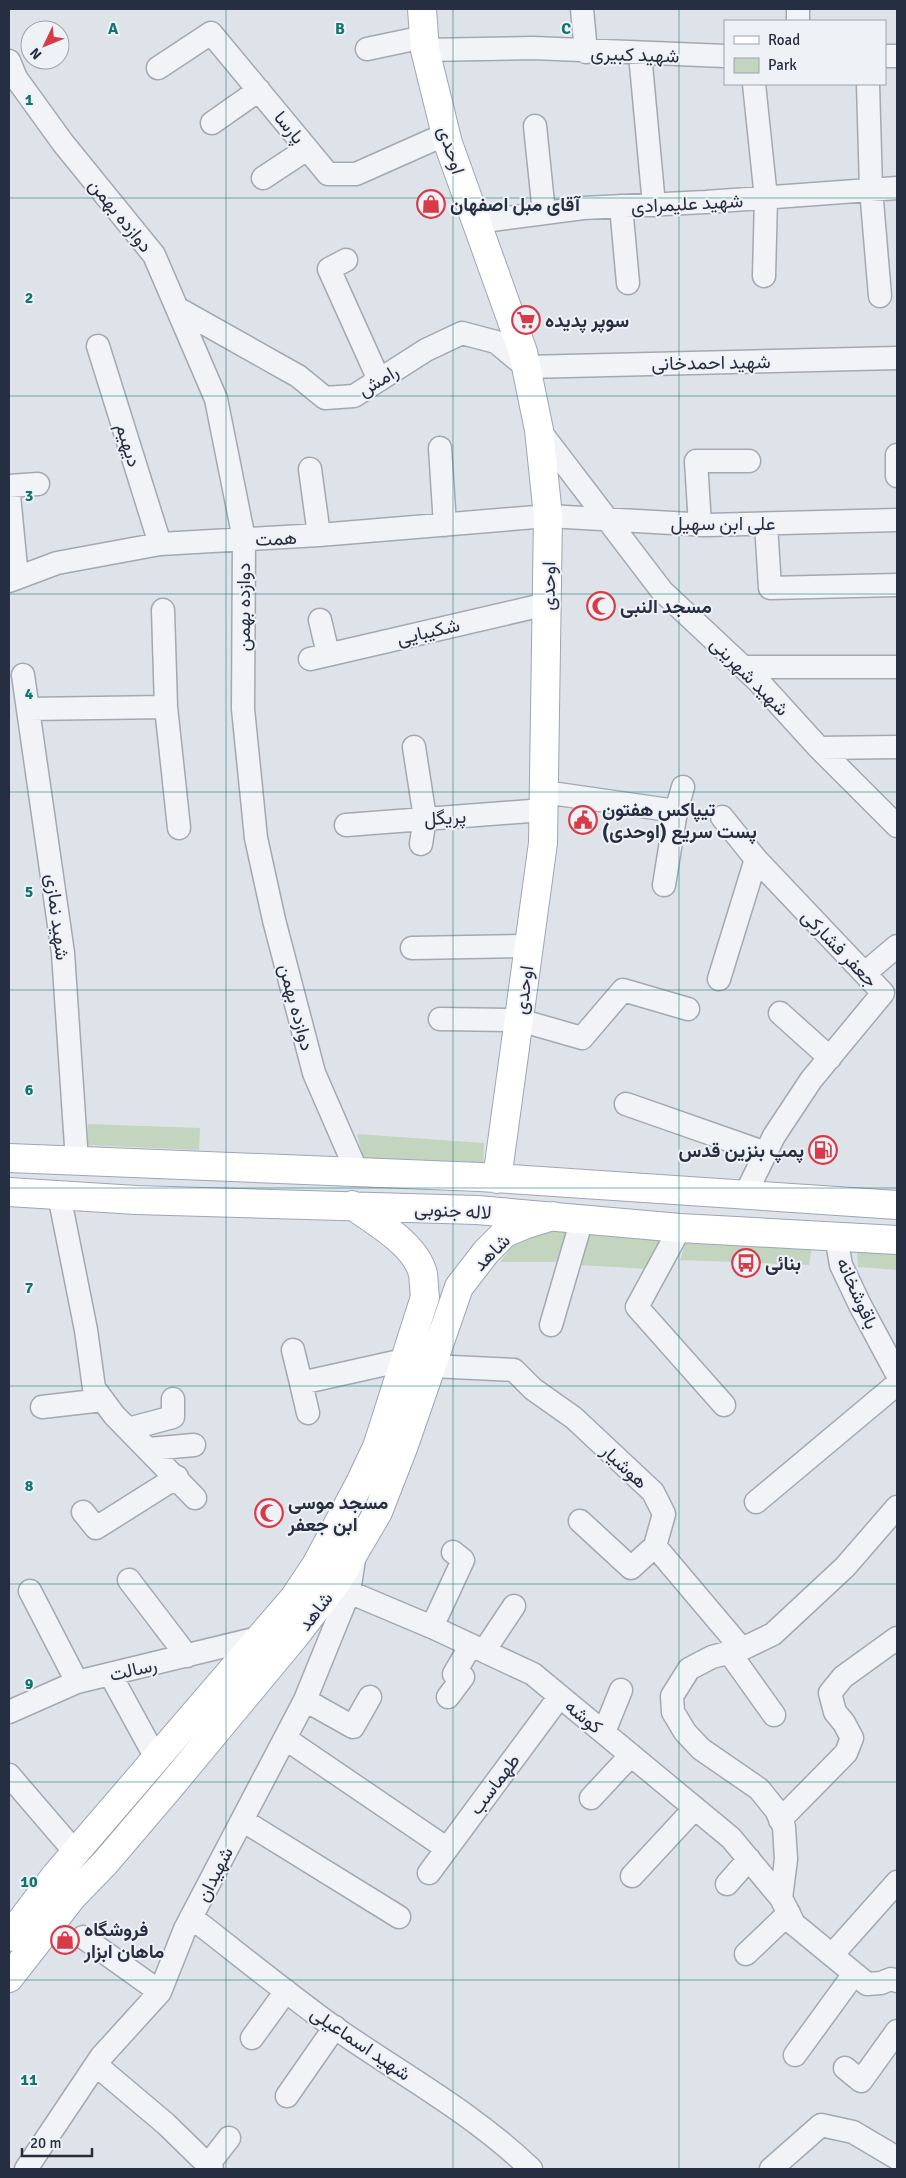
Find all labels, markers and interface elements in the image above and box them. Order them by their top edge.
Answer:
text: A [108,19,119,39]
text: B [335,19,345,39]
text: C [561,19,571,39]
north arrow [20,20,70,70]
legend [724,20,886,85]
text: Road [768,31,800,49]
street label: شهید کبیری [590,41,680,69]
text: N [26,44,45,63]
text: Park [768,56,797,74]
text: 1 [25,90,34,110]
street label: پارسا [268,106,310,150]
street label: اوحدی [432,123,470,177]
street label: دوازده بهمن [83,174,157,258]
shop icon: آقای مبل اصفهان [416,189,446,219]
street label: شهید علیمرادی [630,189,744,219]
place label: آقای مبل اصفهان [450,193,581,217]
text: 2 [25,288,33,308]
supermarket icon: سوپر پدیده [511,305,541,335]
place label: سوپر پدیده [545,309,629,334]
street label: شهید احمدخانی [651,350,771,376]
street label: رامش [354,359,403,402]
street label: دیهیم [110,421,146,470]
text: 3 [25,486,33,506]
street label: علی ابن سهیل [670,512,776,536]
street label: همت [255,526,298,552]
street label: اوحدی [537,561,561,611]
street label: دوازده بهمن [232,563,256,651]
mosque icon: مسجد النبی [586,591,616,621]
place label: مسجد النبی [620,595,712,619]
street label: شکیبایی [394,613,462,651]
street label: شهید شهرینی [705,632,794,721]
text: 4 [25,684,34,704]
place label: تیپاکس هفتون (اوحدی) پست سریع [602,798,757,845]
street label: پریگل [423,805,467,832]
public building icon: تیپاکس هفتون (اوحدی) پست سریع [568,805,598,835]
street label: شهید نمازی [40,873,74,962]
text: 5 [25,882,33,902]
street label: جعفر فشارکی [796,904,883,993]
street label: دوازده بهمن [273,961,319,1053]
street label: اوحدی [509,964,539,1016]
text: 6 [25,1080,34,1100]
fuel station icon: پمپ بنزین قدس [808,1135,838,1165]
place label: پمپ بنزین قدس [678,1139,804,1164]
street label: لاله جنوبی [414,1197,492,1225]
street label: شاهد [468,1229,515,1276]
bus stop icon: بنائی [731,1248,761,1278]
place label: بنائی [765,1252,801,1276]
street label: باقوشخانه [831,1254,883,1333]
text: 7 [25,1278,34,1298]
street label: هوشیار [595,1439,653,1494]
text: 8 [25,1476,34,1496]
place label: مسجد موسی ابن جعفر [287,1491,388,1537]
mosque icon: مسجد موسی ابن جعفر [254,1498,284,1528]
street label: شاهد [293,1587,339,1636]
street label: رسالت [107,1653,159,1687]
text: 9 [25,1674,34,1694]
street label: کوشه [560,1694,607,1739]
street label: طهماسب [464,1749,526,1820]
street label: شهیدان [191,1843,239,1906]
text: 10 [20,1872,38,1892]
place label: فروشگاه ماهان ابزار [83,1918,164,1964]
shop icon: فروشگاه ماهان ابزار [50,1925,80,1955]
street label: شهید اسماعیلی [306,2001,415,2086]
text: 11 [20,2070,38,2090]
scale bar [22,2126,92,2158]
text: 20 m [30,2134,61,2152]

